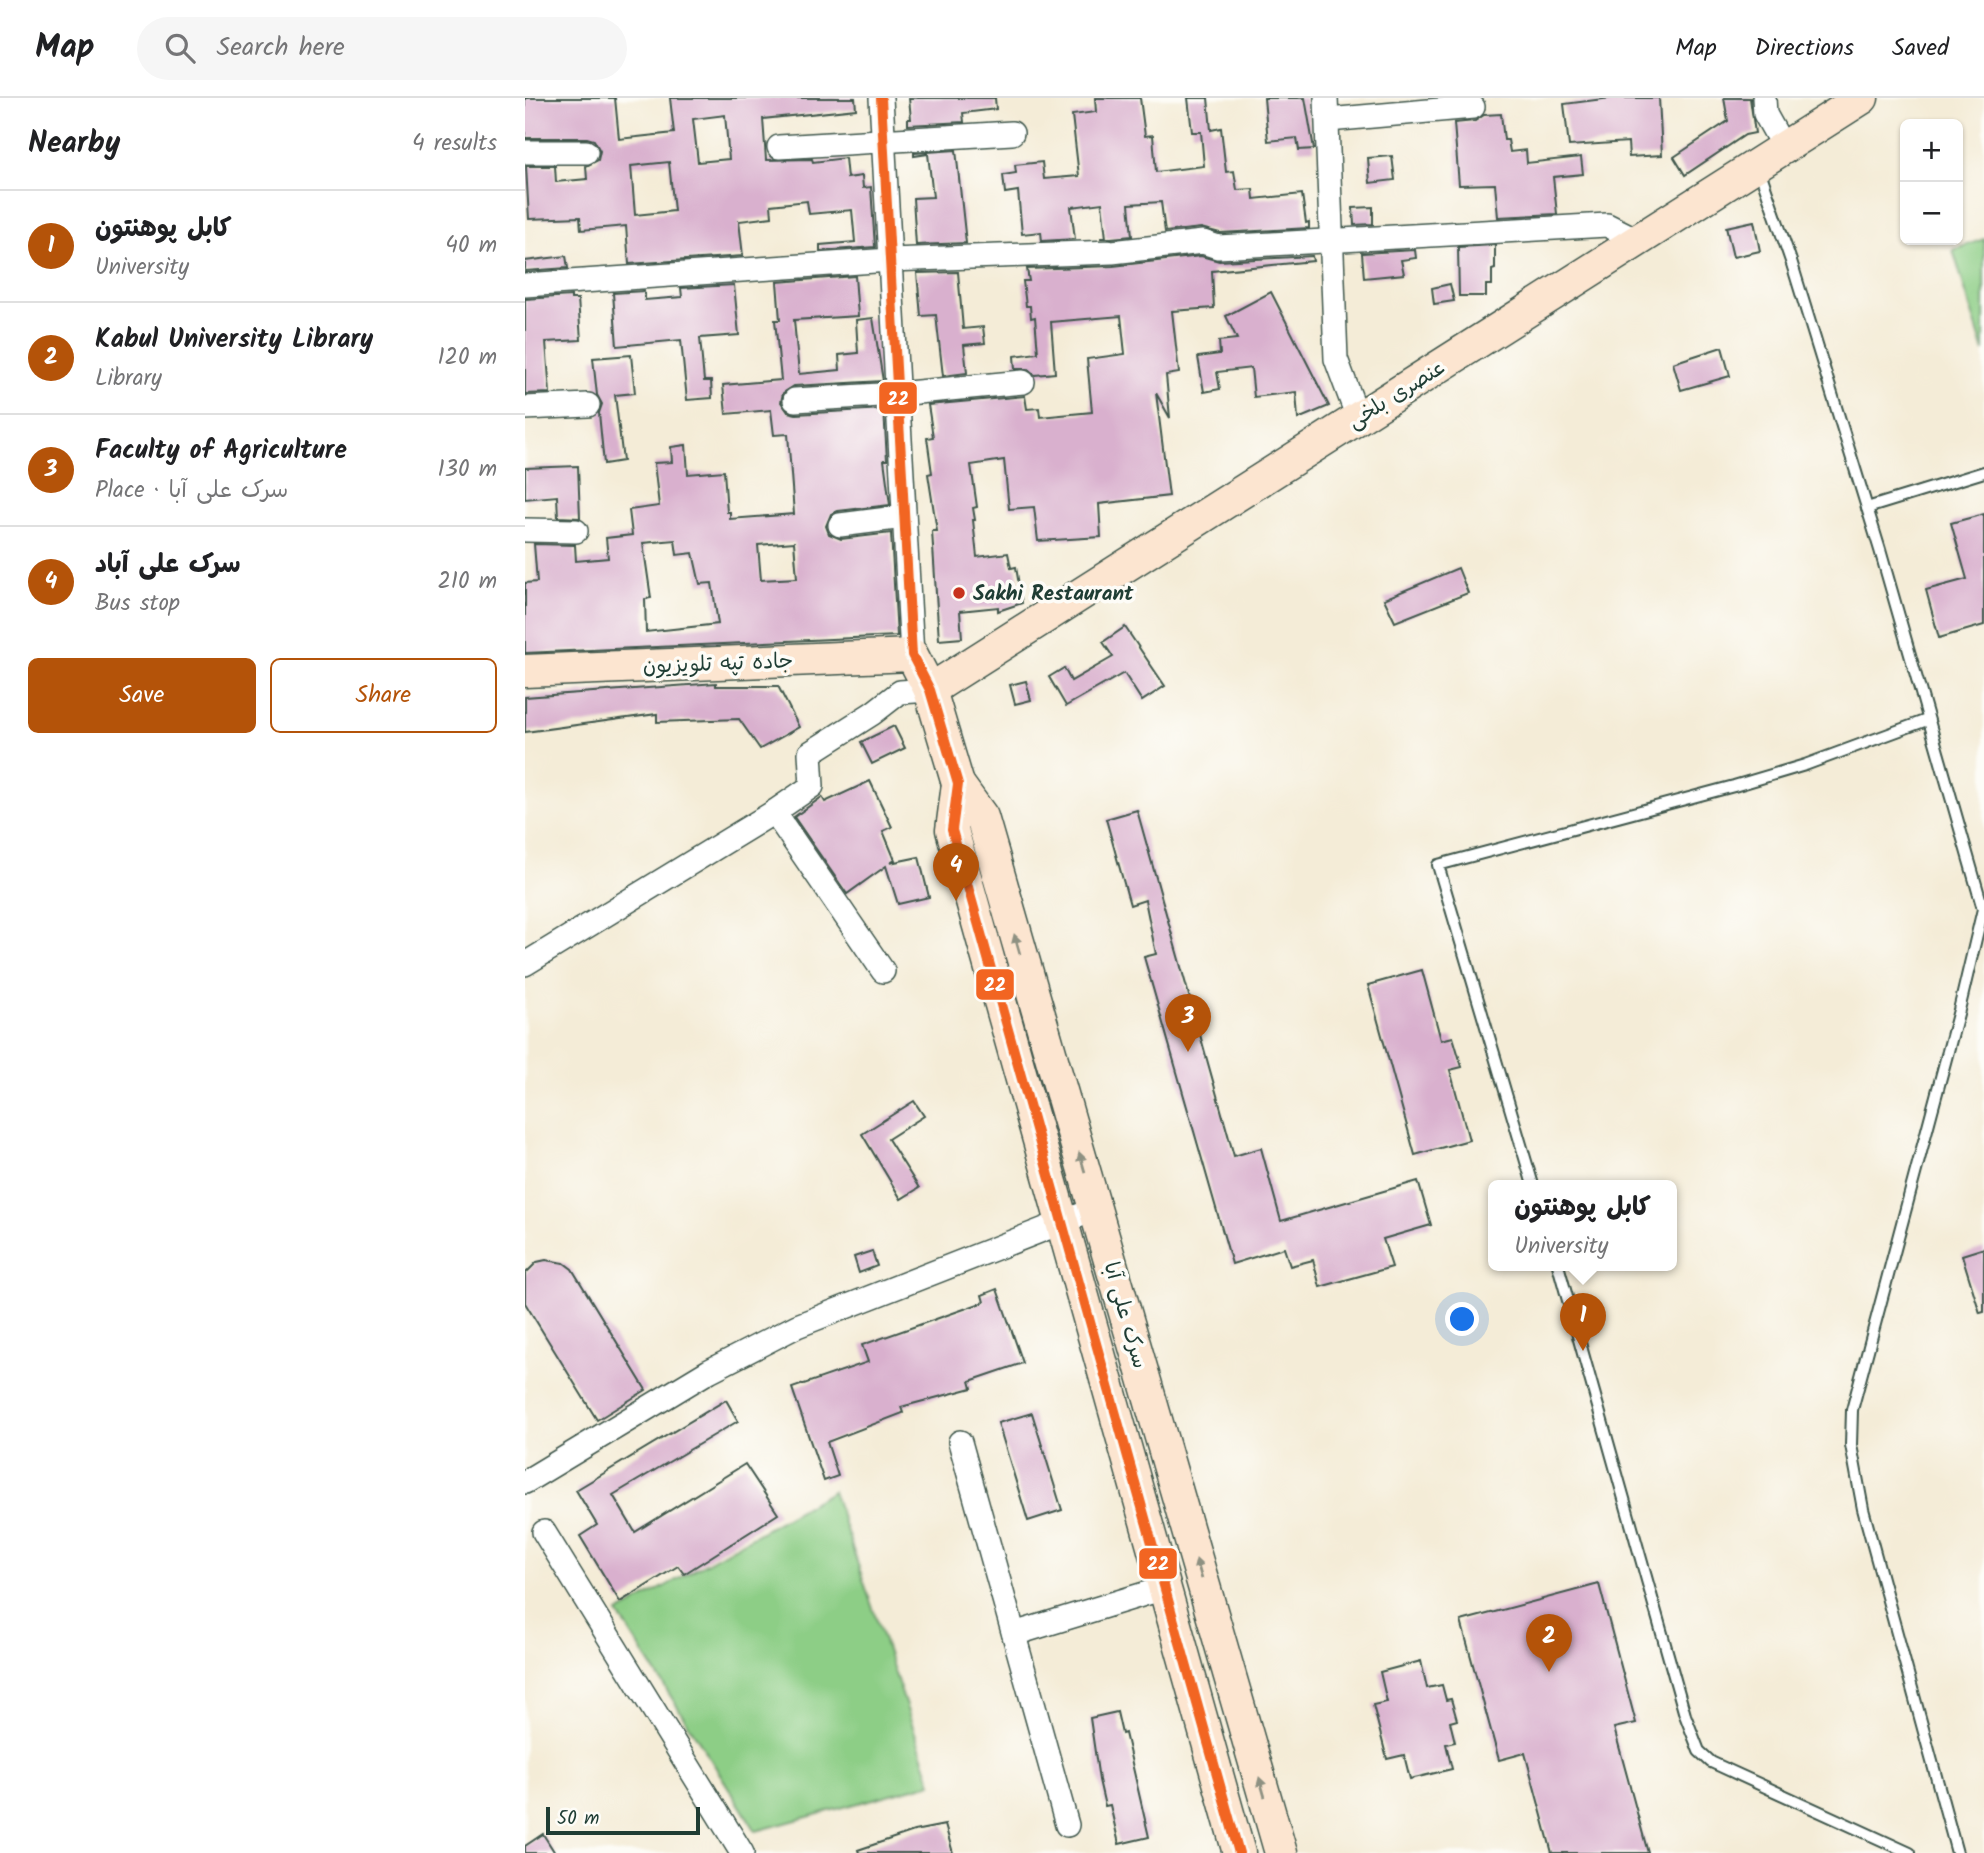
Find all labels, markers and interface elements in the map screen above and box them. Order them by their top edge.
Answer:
search box [137,17,627,80]
text: Map [35,22,95,75]
text: Search here [217,27,345,69]
icon: search [161,29,199,67]
text: Map [1675,29,1717,68]
text: Directions [1755,29,1854,68]
text: Saved [1892,29,1949,68]
map controls [1900,119,1963,245]
button: + [1900,119,1963,182]
text: Nearby [28,120,120,168]
text: 4 results [412,126,497,162]
button: − [1900,182,1963,245]
text: کابل پوهنتون [95,208,232,250]
text: 1 [48,228,54,264]
text: 40 m [445,228,497,264]
text: University [95,250,189,286]
text: Kabul University Library [95,319,373,361]
text: 2 [44,340,58,376]
text: 120 m [437,340,497,376]
street label: عنصری بلخی [1342,352,1452,438]
text: Library [95,361,162,397]
line badge: 22 [878,381,918,415]
text: 22 [887,385,909,415]
text: Faculty of Agriculture [95,430,347,472]
text: 3 [45,452,57,488]
text: 130 m [438,452,497,488]
text: Place · سرک علی آبا [95,473,288,509]
text: سرک علی آباد [95,544,241,586]
text: 4 [45,564,57,600]
text: 210 m [437,564,497,600]
place label: Sakhi Restaurant [973,578,1134,611]
marker: Sakhi Restaurant [951,585,967,601]
text: Bus stop [95,586,180,622]
street label: جاده تپه تلویزیون [642,645,794,684]
button: Save [28,658,256,733]
button: Share [270,658,497,733]
pin: 4 [933,843,979,901]
one-way arrow [1012,933,1022,954]
line badge: 22 [975,968,1015,1001]
text: 22 [984,971,1006,1001]
pin: 3 [1165,994,1211,1052]
one-way arrow [1076,1151,1086,1172]
popup [1488,1180,1677,1271]
text: کابل پوهنتون [1514,1187,1651,1229]
text: University [1514,1229,1608,1265]
street label: سرک علی آبا [1094,1258,1156,1373]
pin: 1 [1560,1293,1606,1351]
your location [1445,1302,1479,1336]
line badge: 22 [1138,1547,1178,1580]
text: 22 [1147,1550,1169,1580]
one-way arrow [1193,1558,1204,1580]
pin: 2 [1526,1614,1572,1672]
one-way arrow [1256,1777,1266,1798]
scale bar [546,1804,700,1836]
text: 50 m [557,1804,599,1834]

